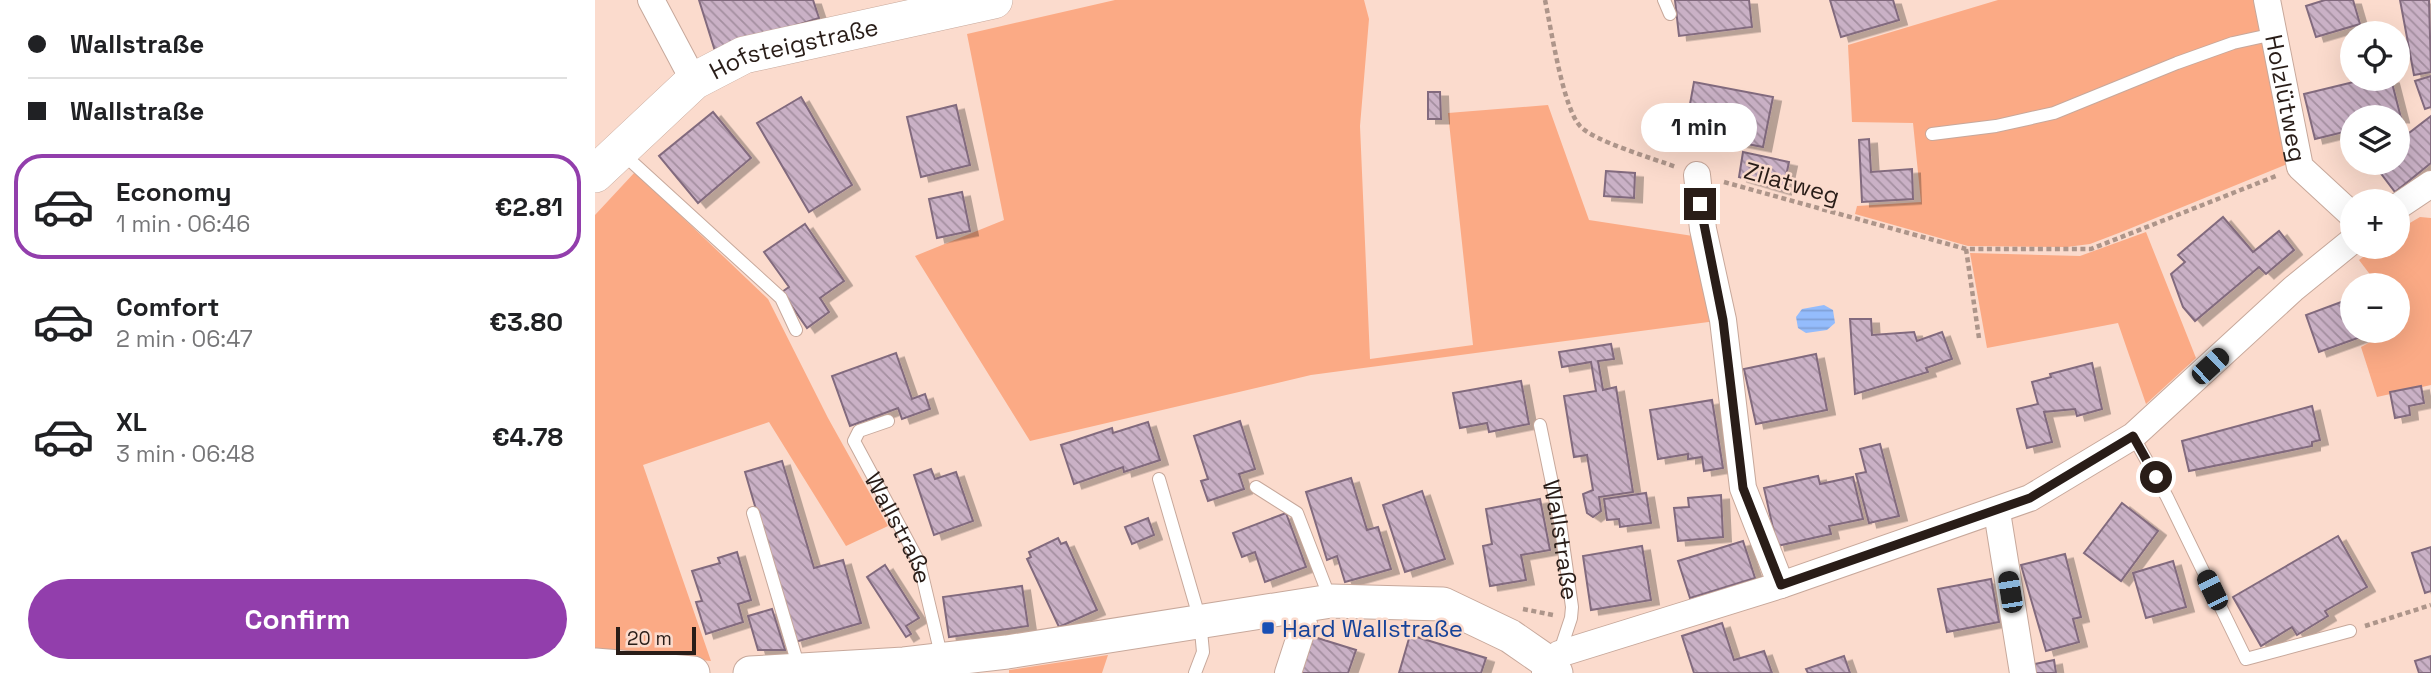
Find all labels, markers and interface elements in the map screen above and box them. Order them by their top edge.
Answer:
street label: Hofsteigstraße [704,10,881,86]
map controls [2340,21,2410,343]
button: locate [2340,21,2410,91]
text: Wallstraße [70,27,204,61]
street label: Holzlütweg [2259,32,2314,165]
text: Wallstraße [70,94,204,128]
callout: 1 min [1642,102,1758,152]
button: layers [2340,105,2410,175]
text: 1 min [1671,112,1727,142]
street label: Zilatweg [1740,155,1844,211]
icon: car [32,175,95,238]
text: Economy [116,175,232,209]
route end [1684,188,1716,220]
button: + [2340,189,2410,259]
text: €2.81 [495,190,563,224]
text: 1 min · 06:46 [116,209,250,239]
button: − [2340,273,2410,343]
icon: car [32,290,95,353]
text: Comfort [116,290,219,324]
text: €3.80 [489,305,563,339]
text: 2 min · 06:47 [116,324,253,354]
car [2188,344,2233,388]
icon: car [32,405,95,468]
text: XL [116,405,147,439]
text: €4.78 [492,420,563,454]
text: 3 min · 06:48 [116,439,255,469]
route start [2140,461,2172,493]
street label: Wallstraße [858,467,939,587]
street label: Wallstraße [1536,477,1586,602]
car [2194,567,2231,613]
car [1997,570,2024,614]
button: Confirm [28,579,567,659]
place label: Hard Wallstraße [1282,613,1463,644]
marker: Hard Wallstraße [1260,620,1276,636]
scale bar [616,624,697,656]
text: 20 m [627,626,672,651]

